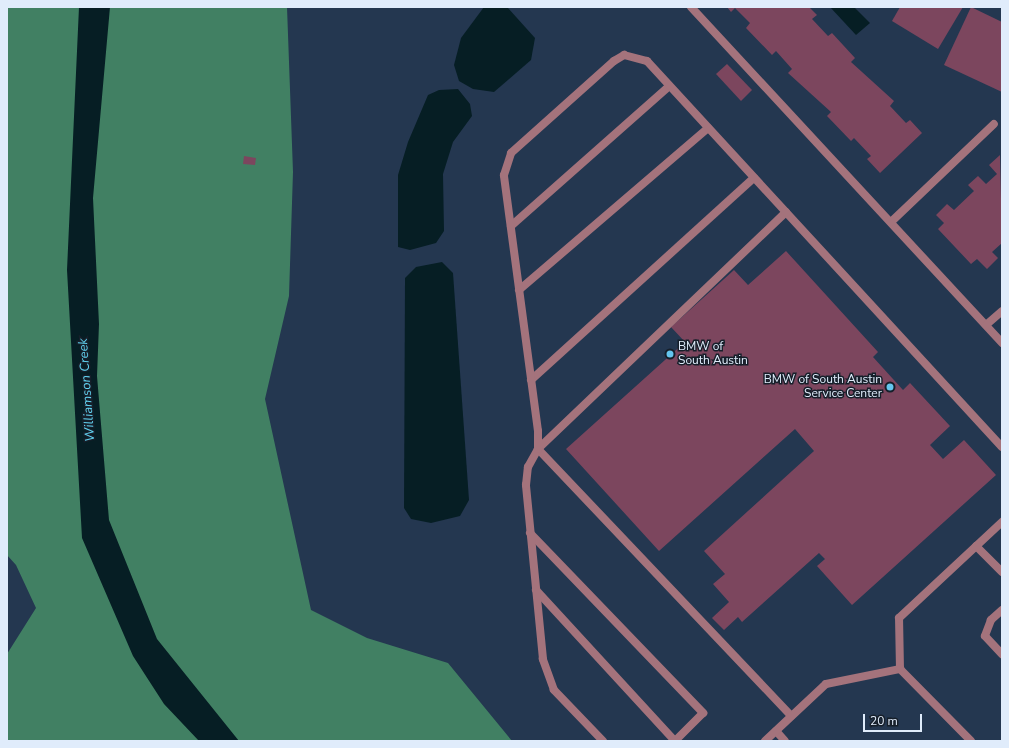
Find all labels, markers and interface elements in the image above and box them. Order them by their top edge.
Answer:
water label: Williamson Creek [76,338,98,442]
place label: BMW of South Austin [678,340,748,368]
marker: BMW of South Austin [665,349,675,359]
place label: BMW of South Austin Service Center [764,373,882,401]
marker: BMW of South Austin Service Center [885,382,895,392]
scale bar [865,706,924,732]
text: 20 m [870,713,898,729]

